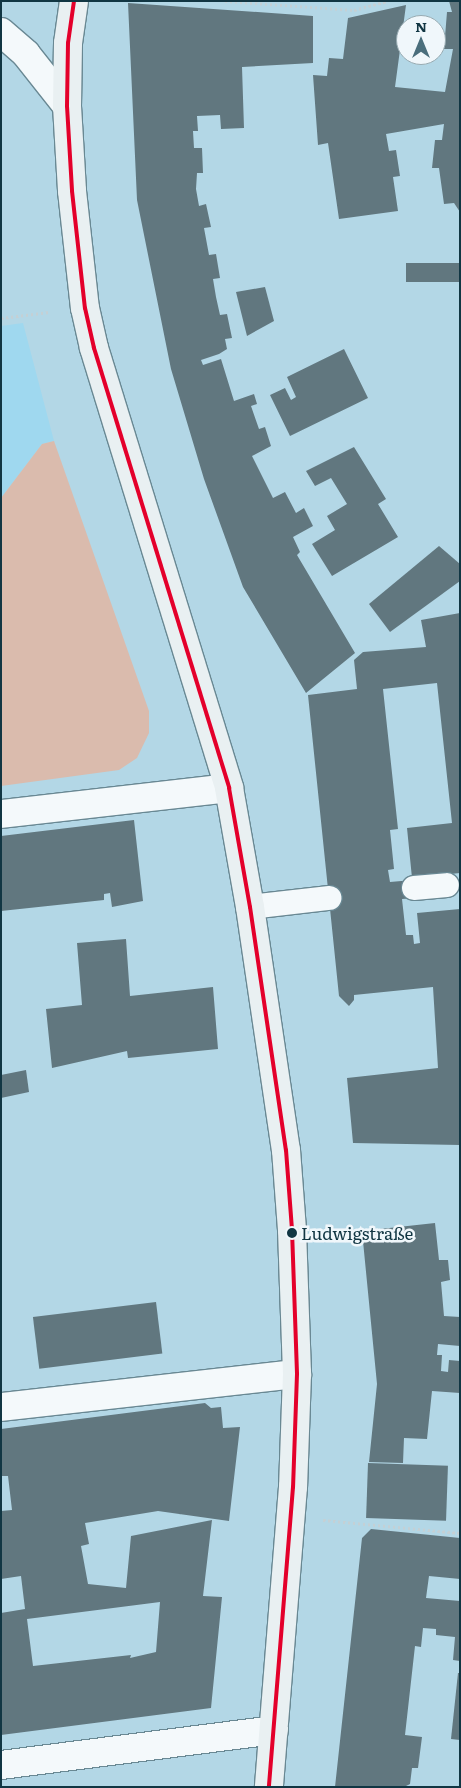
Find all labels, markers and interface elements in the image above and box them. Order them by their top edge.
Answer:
north arrow [396,15,446,65]
text: N [415,16,427,36]
place label: Ludwigstraße [301,1223,413,1243]
marker: Ludwigstraße [287,1228,297,1238]

